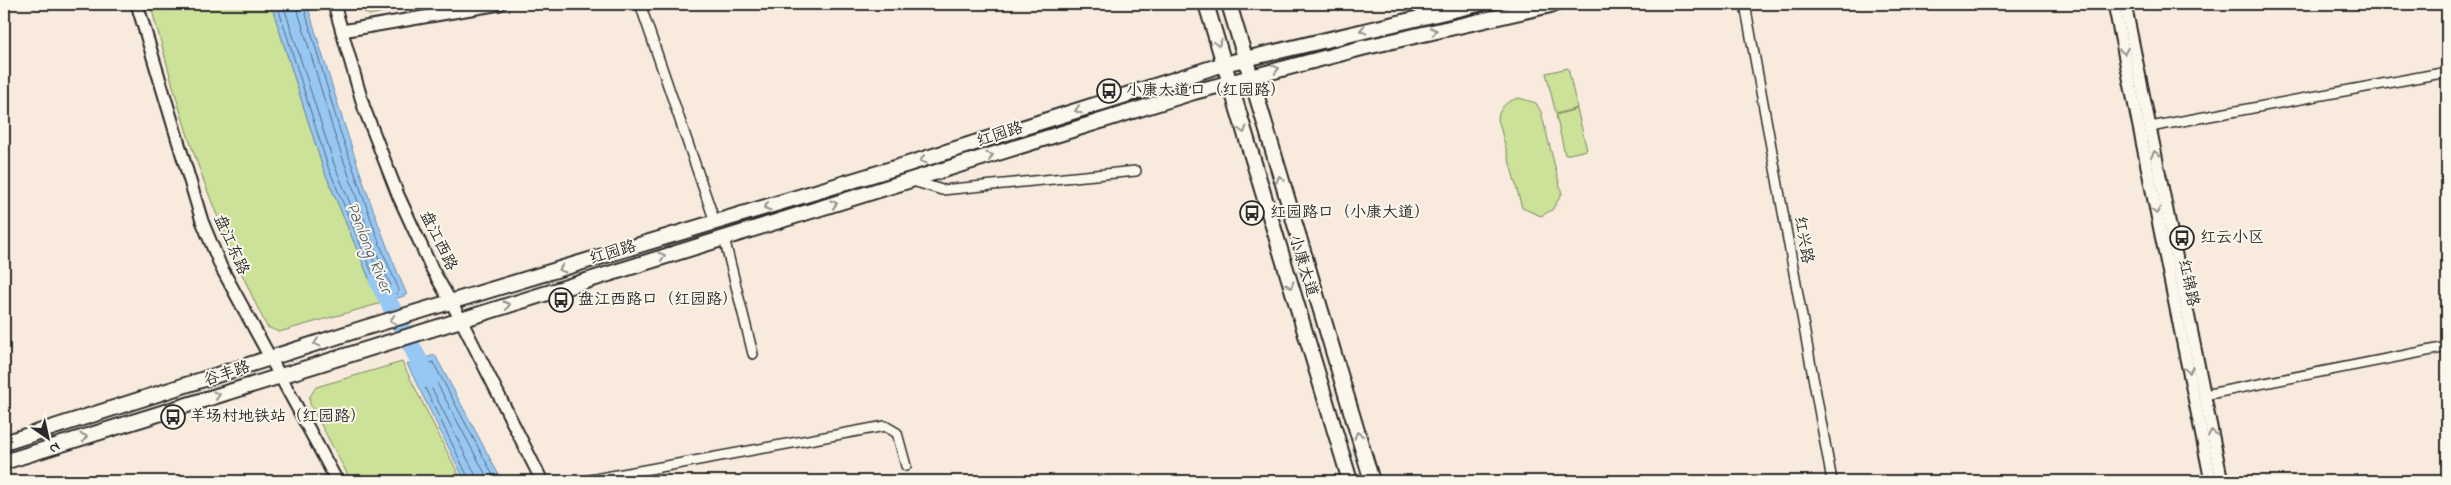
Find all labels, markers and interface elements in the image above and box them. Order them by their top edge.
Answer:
one-way arrow [1359,24,1368,35]
one-way arrow [1430,26,1439,37]
one-way arrow [1213,39,1223,47]
one-way arrow [2118,47,2129,56]
one-way arrow [1272,64,1281,75]
bus stop icon: 小康大道口（红园路） [1096,78,1122,104]
place label: 小康大道口（红园路） [1126,79,1286,103]
one-way arrow [1074,105,1082,115]
street label: 红园路 [973,116,1027,154]
one-way arrow [1238,125,1248,133]
one-way arrow [2150,150,2161,159]
one-way arrow [985,152,993,162]
one-way arrow [919,154,927,164]
one-way arrow [1276,175,1286,183]
water label: Panlong River [338,199,399,300]
one-way arrow [830,200,838,210]
bus stop icon: 红园路口（小康大道） [1239,200,1265,226]
one-way arrow [764,201,772,211]
place label: 红园路口（小康大道） [1270,201,1430,225]
one-way arrow [2150,206,2161,215]
street label: 盘江西路 [413,207,463,275]
street label: 盘江东路 [207,211,255,279]
street label: 红兴路 [1787,214,1819,266]
bus stop icon: 红云小区 [2169,225,2195,251]
place label: 红云小区 [2200,226,2264,250]
street label: 小康大道 [1282,232,1324,300]
street label: 红园路 [587,235,639,271]
one-way arrow [657,252,666,262]
street label: 红锦路 [2171,257,2205,309]
one-way arrow [558,264,566,274]
one-way arrow [1285,281,1295,289]
bus stop icon: 盘江西路口（红园路） [548,287,574,313]
place label: 盘江西路口（红园路） [578,288,738,312]
one-way arrow [502,300,510,310]
one-way arrow [390,314,398,324]
one-way arrow [314,337,322,347]
street label: 谷丰路 [200,355,254,393]
one-way arrow [2183,365,2194,374]
one-way arrow [213,391,221,401]
bus stop icon: 羊场村地铁站（红园路） [160,404,186,430]
place label: 羊场村地铁站（红园路） [190,405,366,429]
north arrow [22,412,72,462]
one-way arrow [2208,429,2218,438]
one-way arrow [1354,431,1364,439]
one-way arrow [79,433,87,443]
text: N [45,436,64,459]

